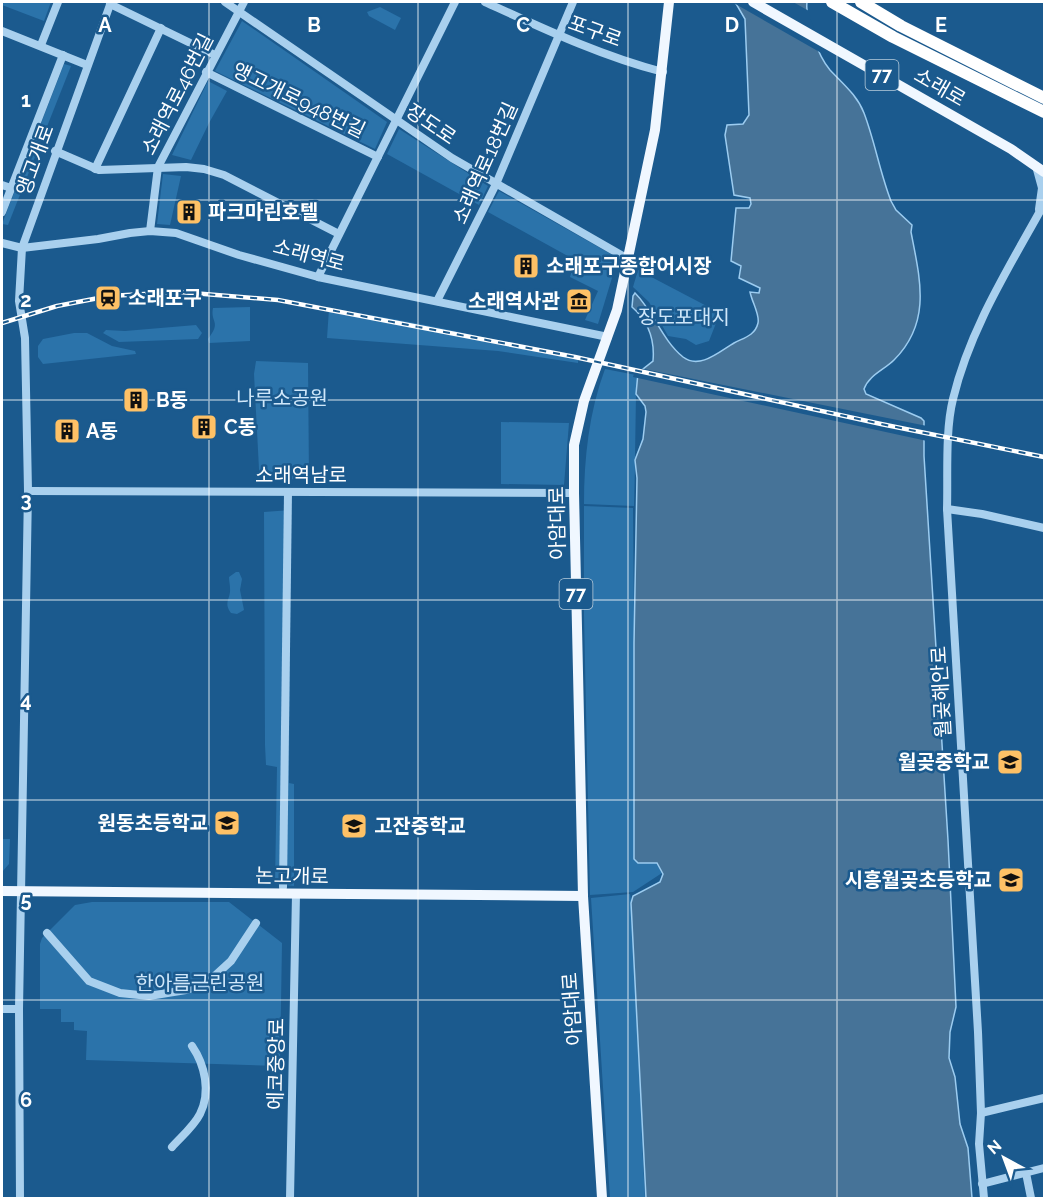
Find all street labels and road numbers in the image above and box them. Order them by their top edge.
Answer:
street label: 포구로 [565,10,625,52]
street label: 소래역로46번길 [136,29,218,159]
street label: 앵고개로948번길 [229,57,369,143]
road number: 77 [866,60,898,90]
street label: 소래로 [910,63,970,111]
street label: 소래역로18번길 [447,98,523,228]
street label: 장도로 [401,99,461,149]
street label: 앵고개로 [11,121,59,199]
street label: 소래역로 [270,234,348,276]
street label: 소래역남로 [255,463,347,487]
street label: 아암대로 [544,486,570,560]
road number: 77 [560,579,592,609]
street label: 월곶해안로 [927,645,955,739]
street label: 논고개로 [255,863,329,889]
street label: 아암대로 [557,971,587,1047]
street label: 에코중앙로 [263,1018,289,1110]

